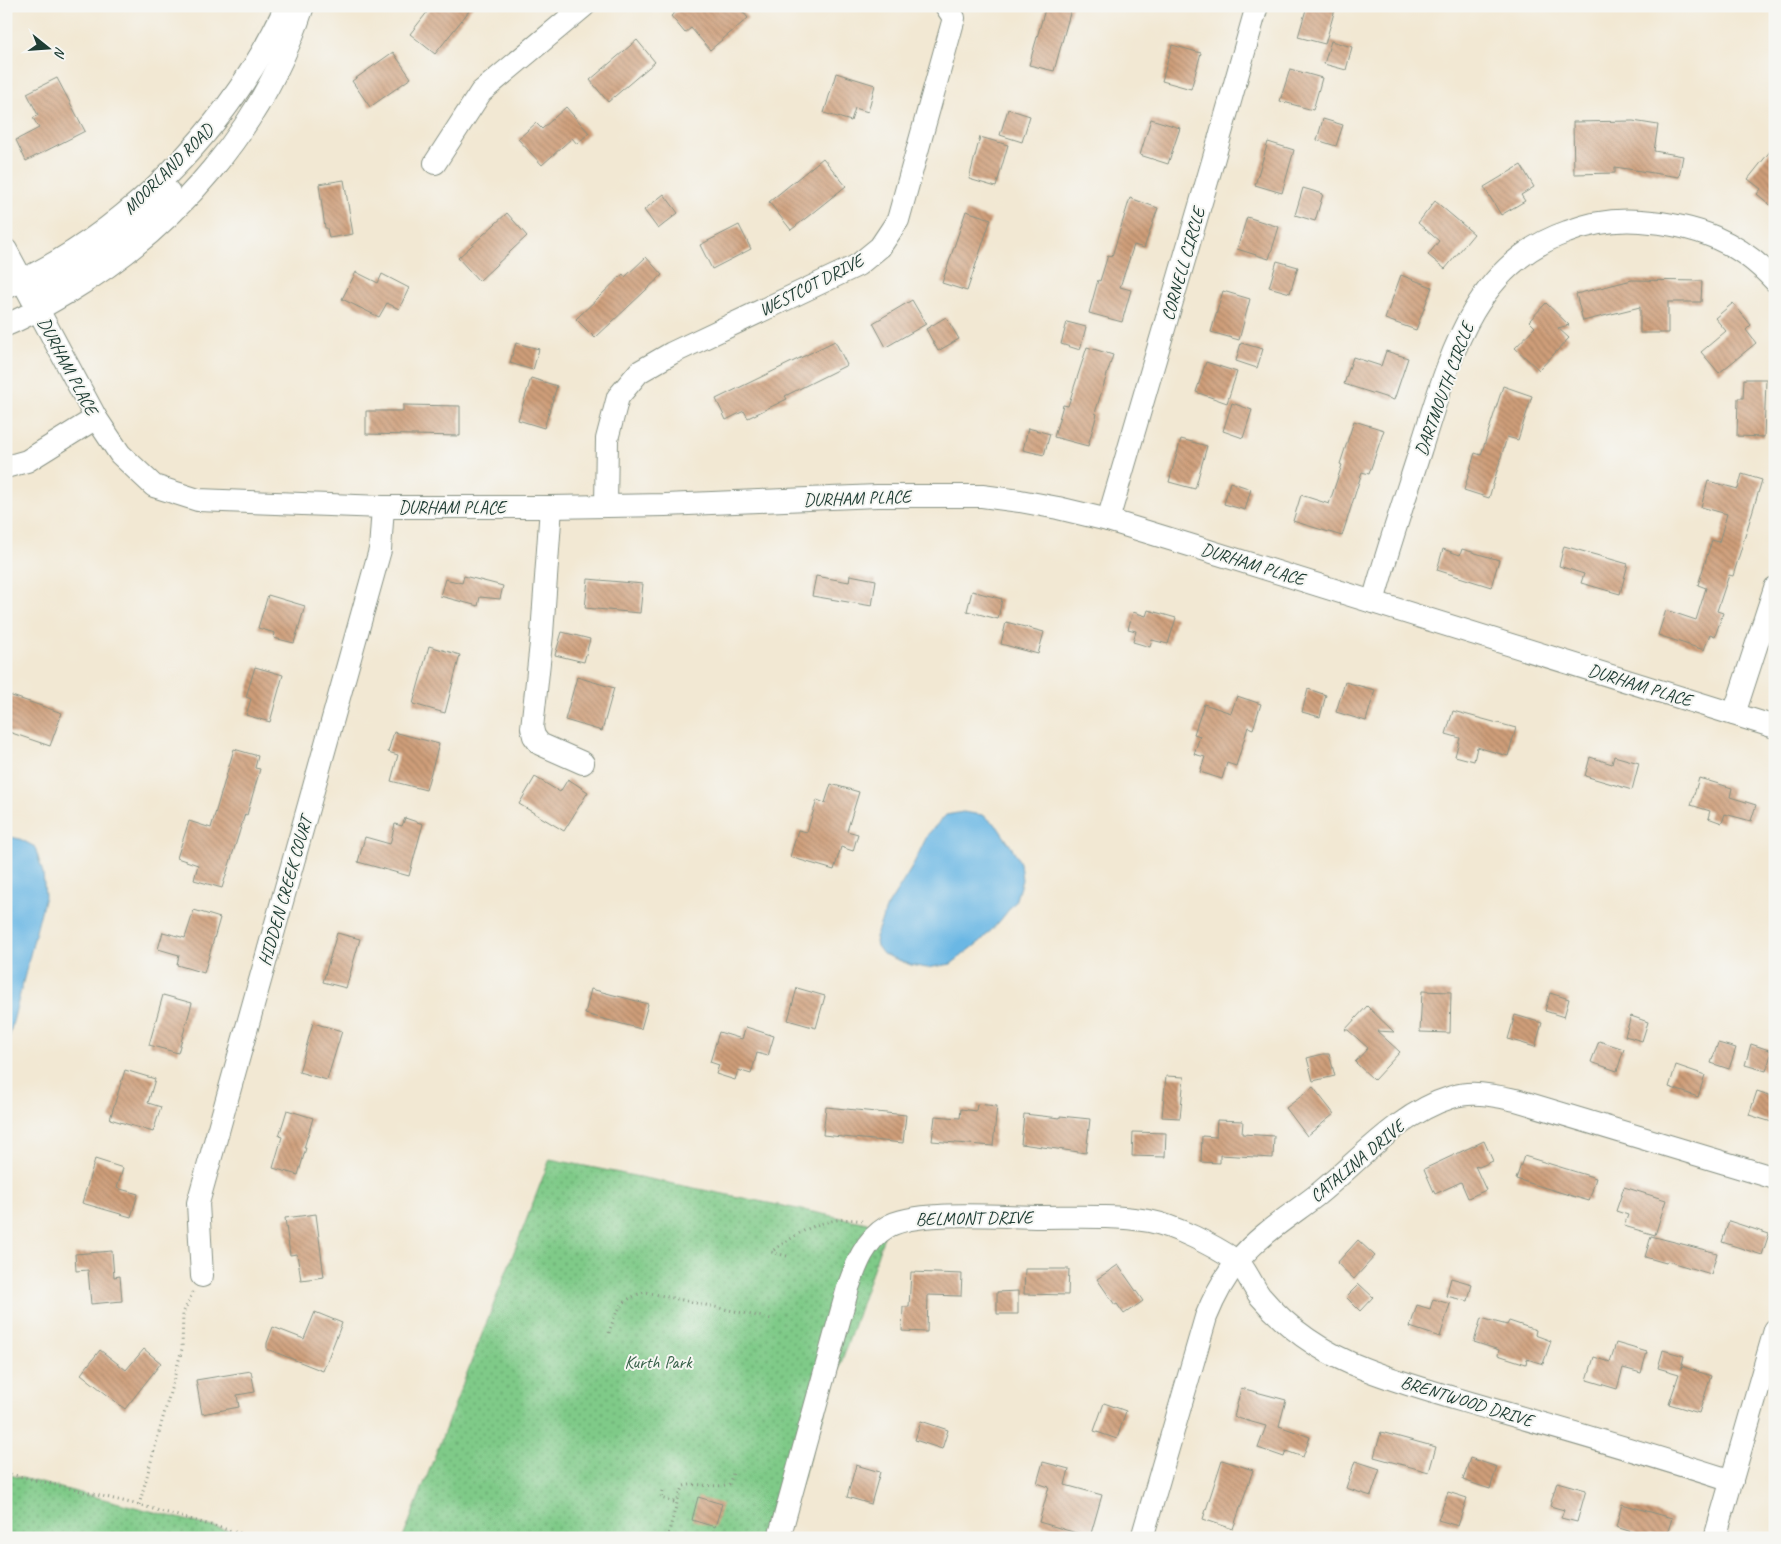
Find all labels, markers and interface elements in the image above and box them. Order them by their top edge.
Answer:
north arrow [22,22,72,72]
text: N [50,45,69,61]
street label: MOORLAND ROAD [118,118,219,219]
street label: CORNELL CIRCLE [1156,203,1210,323]
street label: WESTCOT DRIVE [755,248,869,321]
street label: DURHAM PLACE [33,314,104,421]
street label: DARTMOUTH CIRCLE [1410,318,1479,458]
street label: DURHAM PLACE [803,485,913,511]
street label: DURHAM PLACE [398,496,508,518]
street label: DURHAM PLACE [1199,538,1310,591]
street label: DURHAM PLACE [1586,659,1697,712]
street label: HIDDEN CREEK COURT [253,810,318,968]
street label: CATALINA DRIVE [1305,1114,1410,1207]
street label: BELMONT DRIVE [915,1206,1035,1230]
park label: Kurth Park [624,1351,693,1373]
street label: BRENTWOOD DRIVE [1398,1370,1538,1432]

